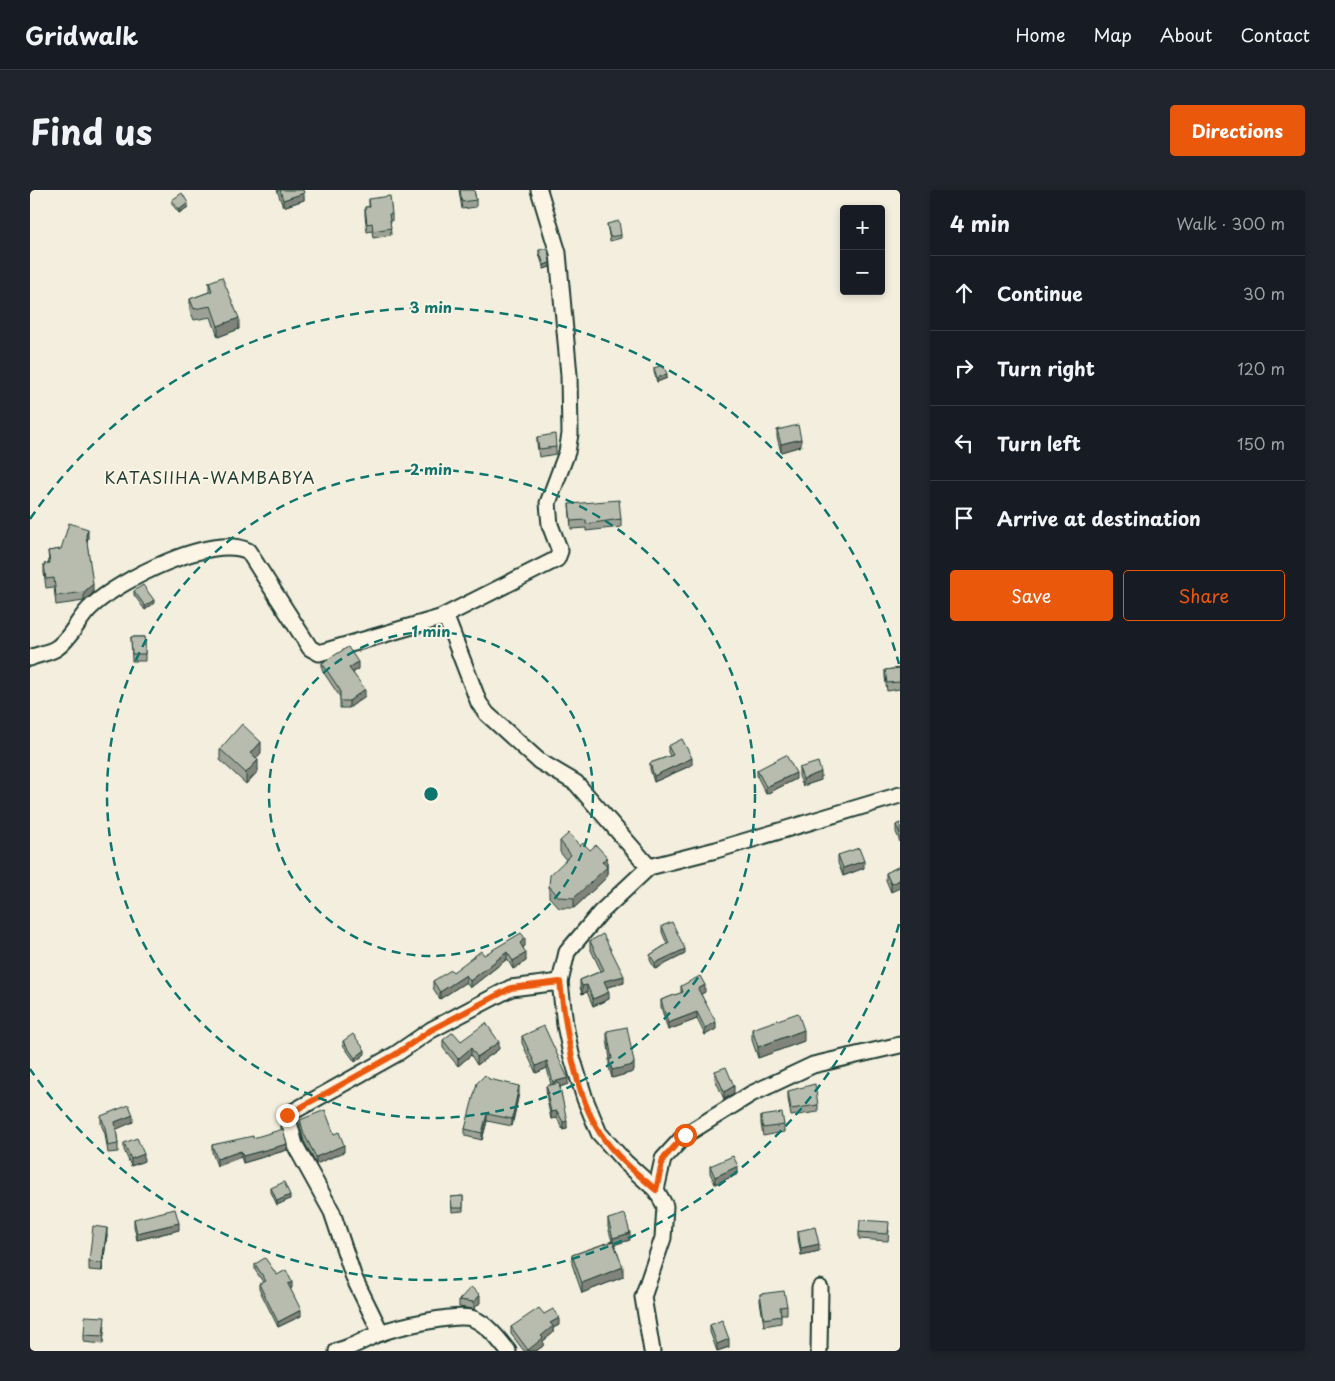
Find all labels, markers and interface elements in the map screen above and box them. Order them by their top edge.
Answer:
text: Gridwalk [25,17,138,53]
text: Home [1015,21,1065,48]
text: Map [1093,21,1132,48]
text: About [1160,21,1212,48]
text: Contact [1240,21,1310,48]
text: Find us [30,104,152,157]
button: Directions [1170,105,1305,156]
map controls [840,205,885,295]
button: + [840,205,885,250]
text: 4 min [950,207,1010,239]
text: Walk · 300 m [1176,211,1285,235]
button: − [840,250,885,295]
icon: ahead [950,279,978,307]
text: Continue [997,279,1083,307]
text: 30 m [1243,281,1285,305]
text: 3 min [410,295,452,318]
icon: right [950,354,978,382]
text: Turn right [997,354,1095,382]
text: 120 m [1238,356,1285,380]
icon: left [950,429,978,457]
text: Turn left [997,429,1081,457]
text: 150 m [1237,431,1285,455]
text: 2 min [410,457,452,480]
district label: KATASIIHA-WAMBABYA [104,465,316,489]
icon: arrive [950,504,978,532]
text: Arrive at destination [997,504,1201,532]
button: Save [950,570,1113,621]
button: Share [1123,570,1285,621]
text: 1 min [412,619,450,642]
centre of rings [422,785,440,803]
route end [276,1104,299,1127]
route start [674,1124,697,1147]

